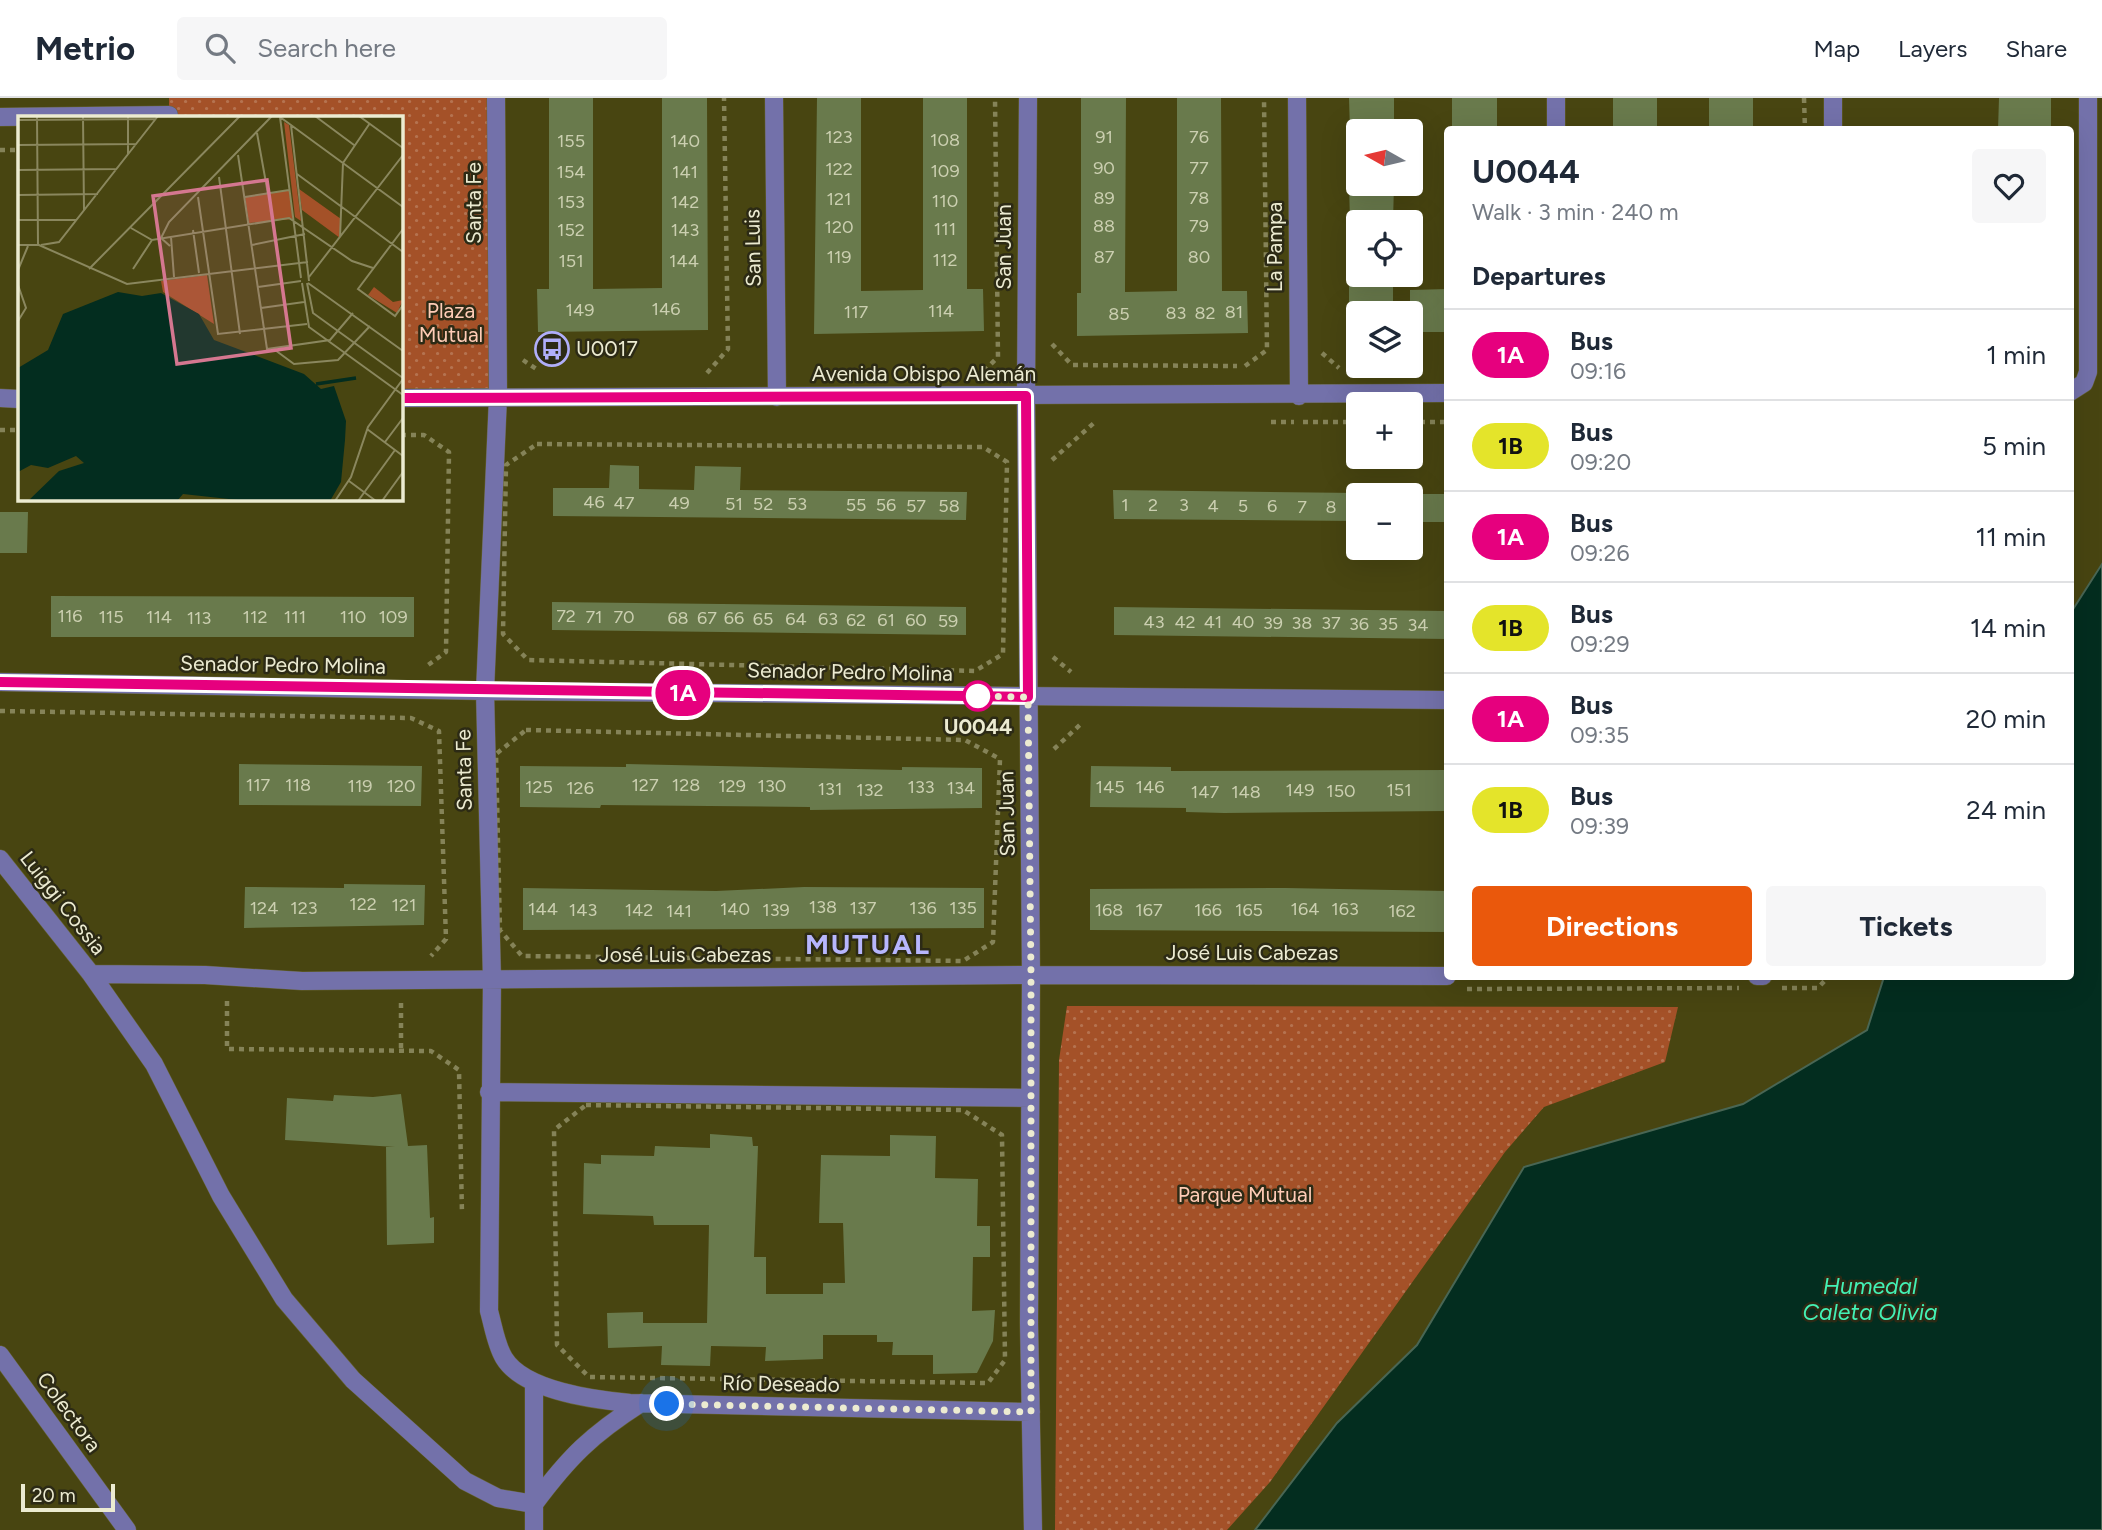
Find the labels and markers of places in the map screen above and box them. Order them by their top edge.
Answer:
bus stop icon: U0017 [533,330,571,368]
place label: U0017 [576,336,638,361]
marker: U0044 [963,681,993,711]
place label: U0044 [944,714,1012,739]

